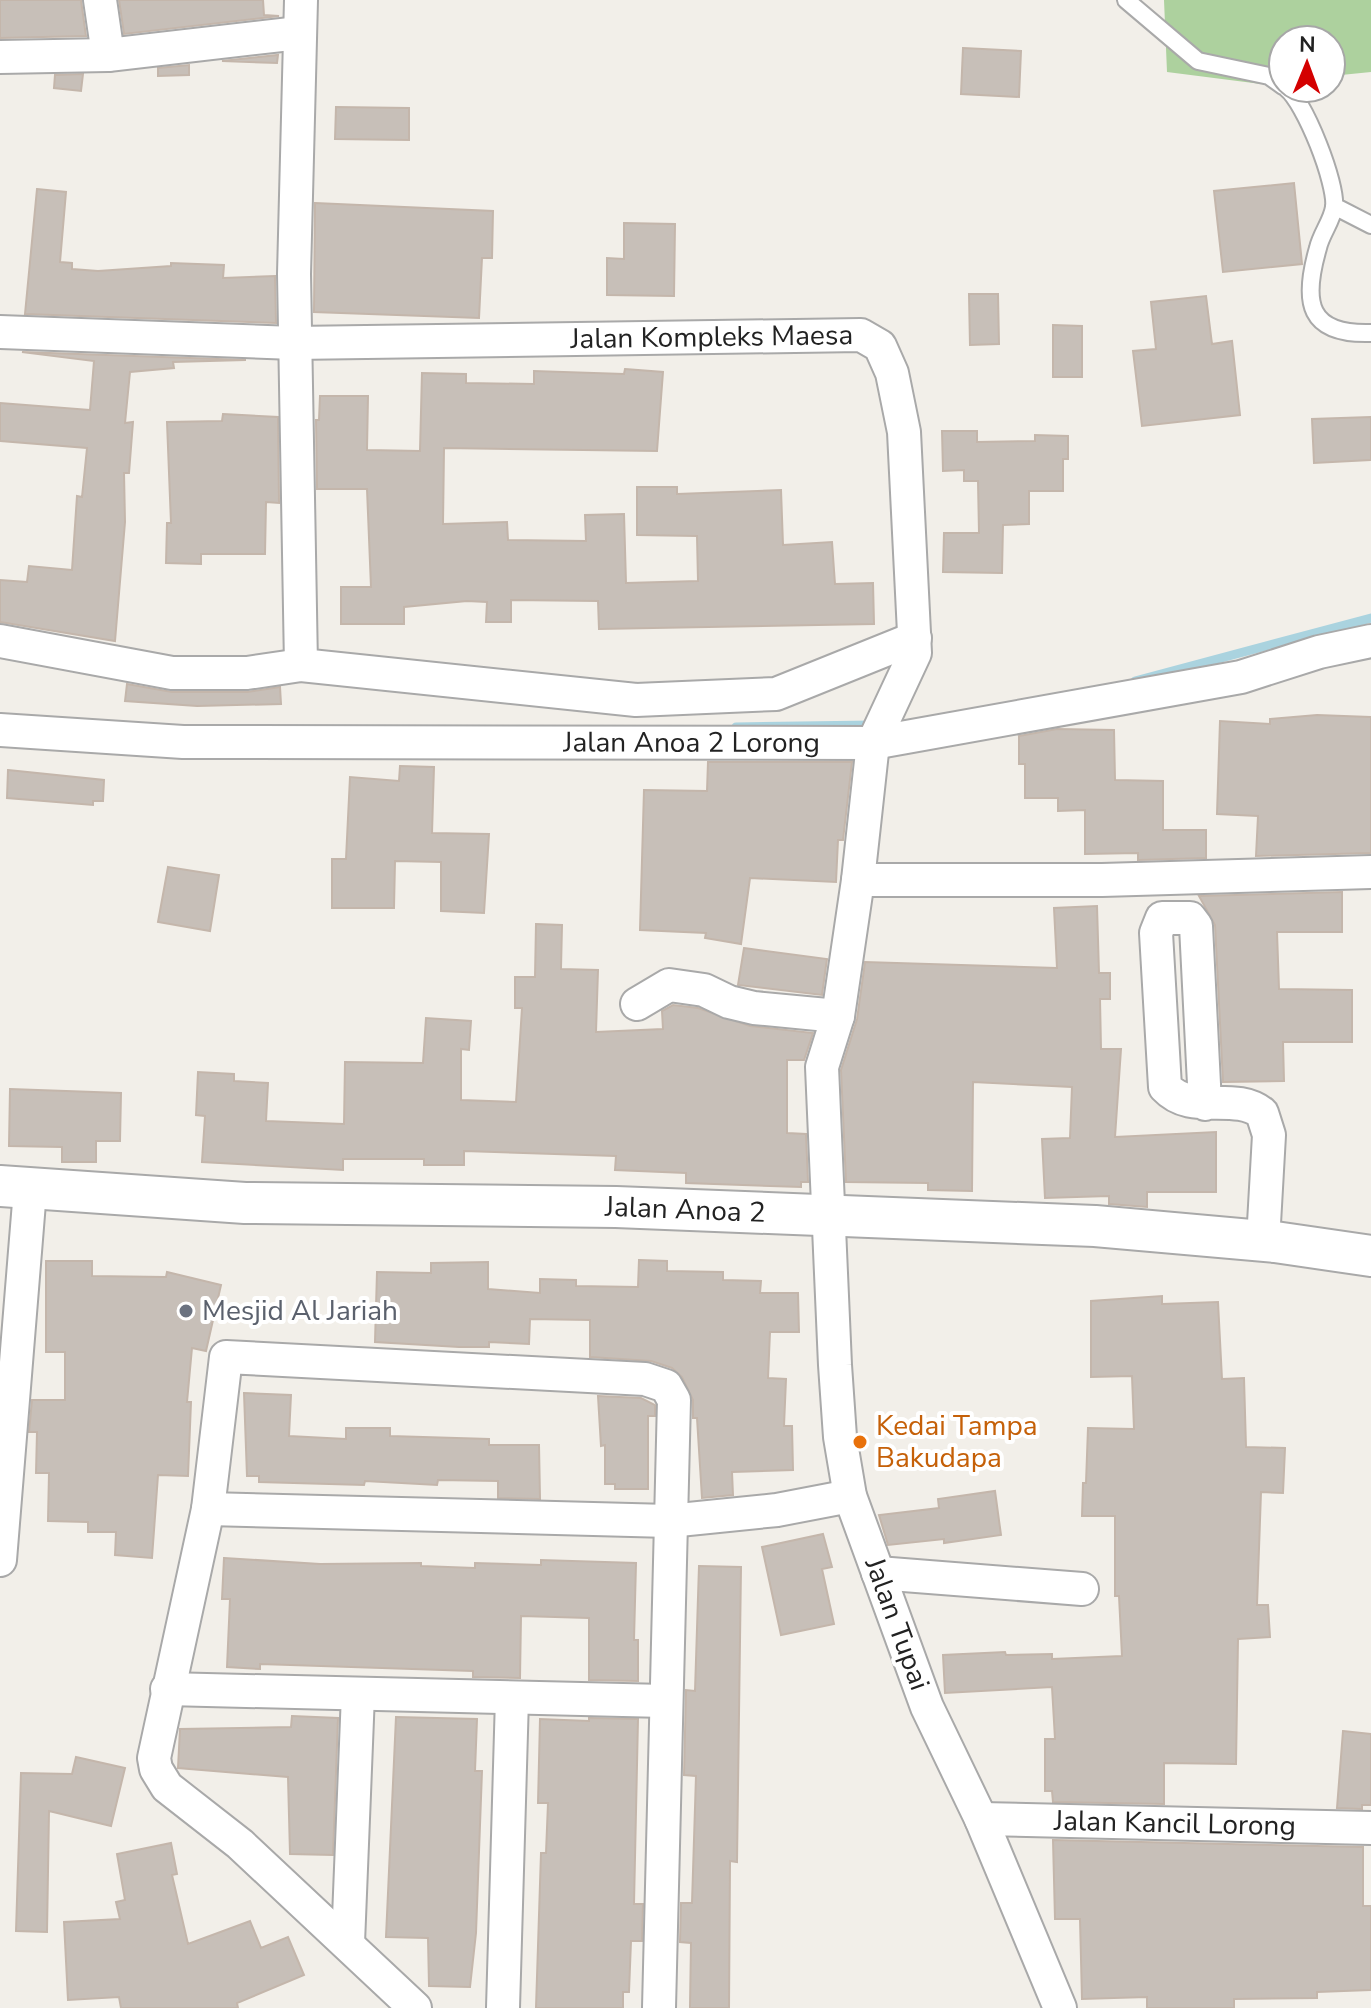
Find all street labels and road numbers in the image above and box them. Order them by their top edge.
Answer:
street label: Jalan Kompleks Maesa [569,316,853,358]
street label: Jalan Anoa 2 Lorong [562,724,820,762]
street label: Jalan Anoa 2 [604,1188,766,1232]
street label: Jalan Tupai [855,1552,939,1695]
street label: Jalan Kancil Lorong [1053,1802,1296,1845]

